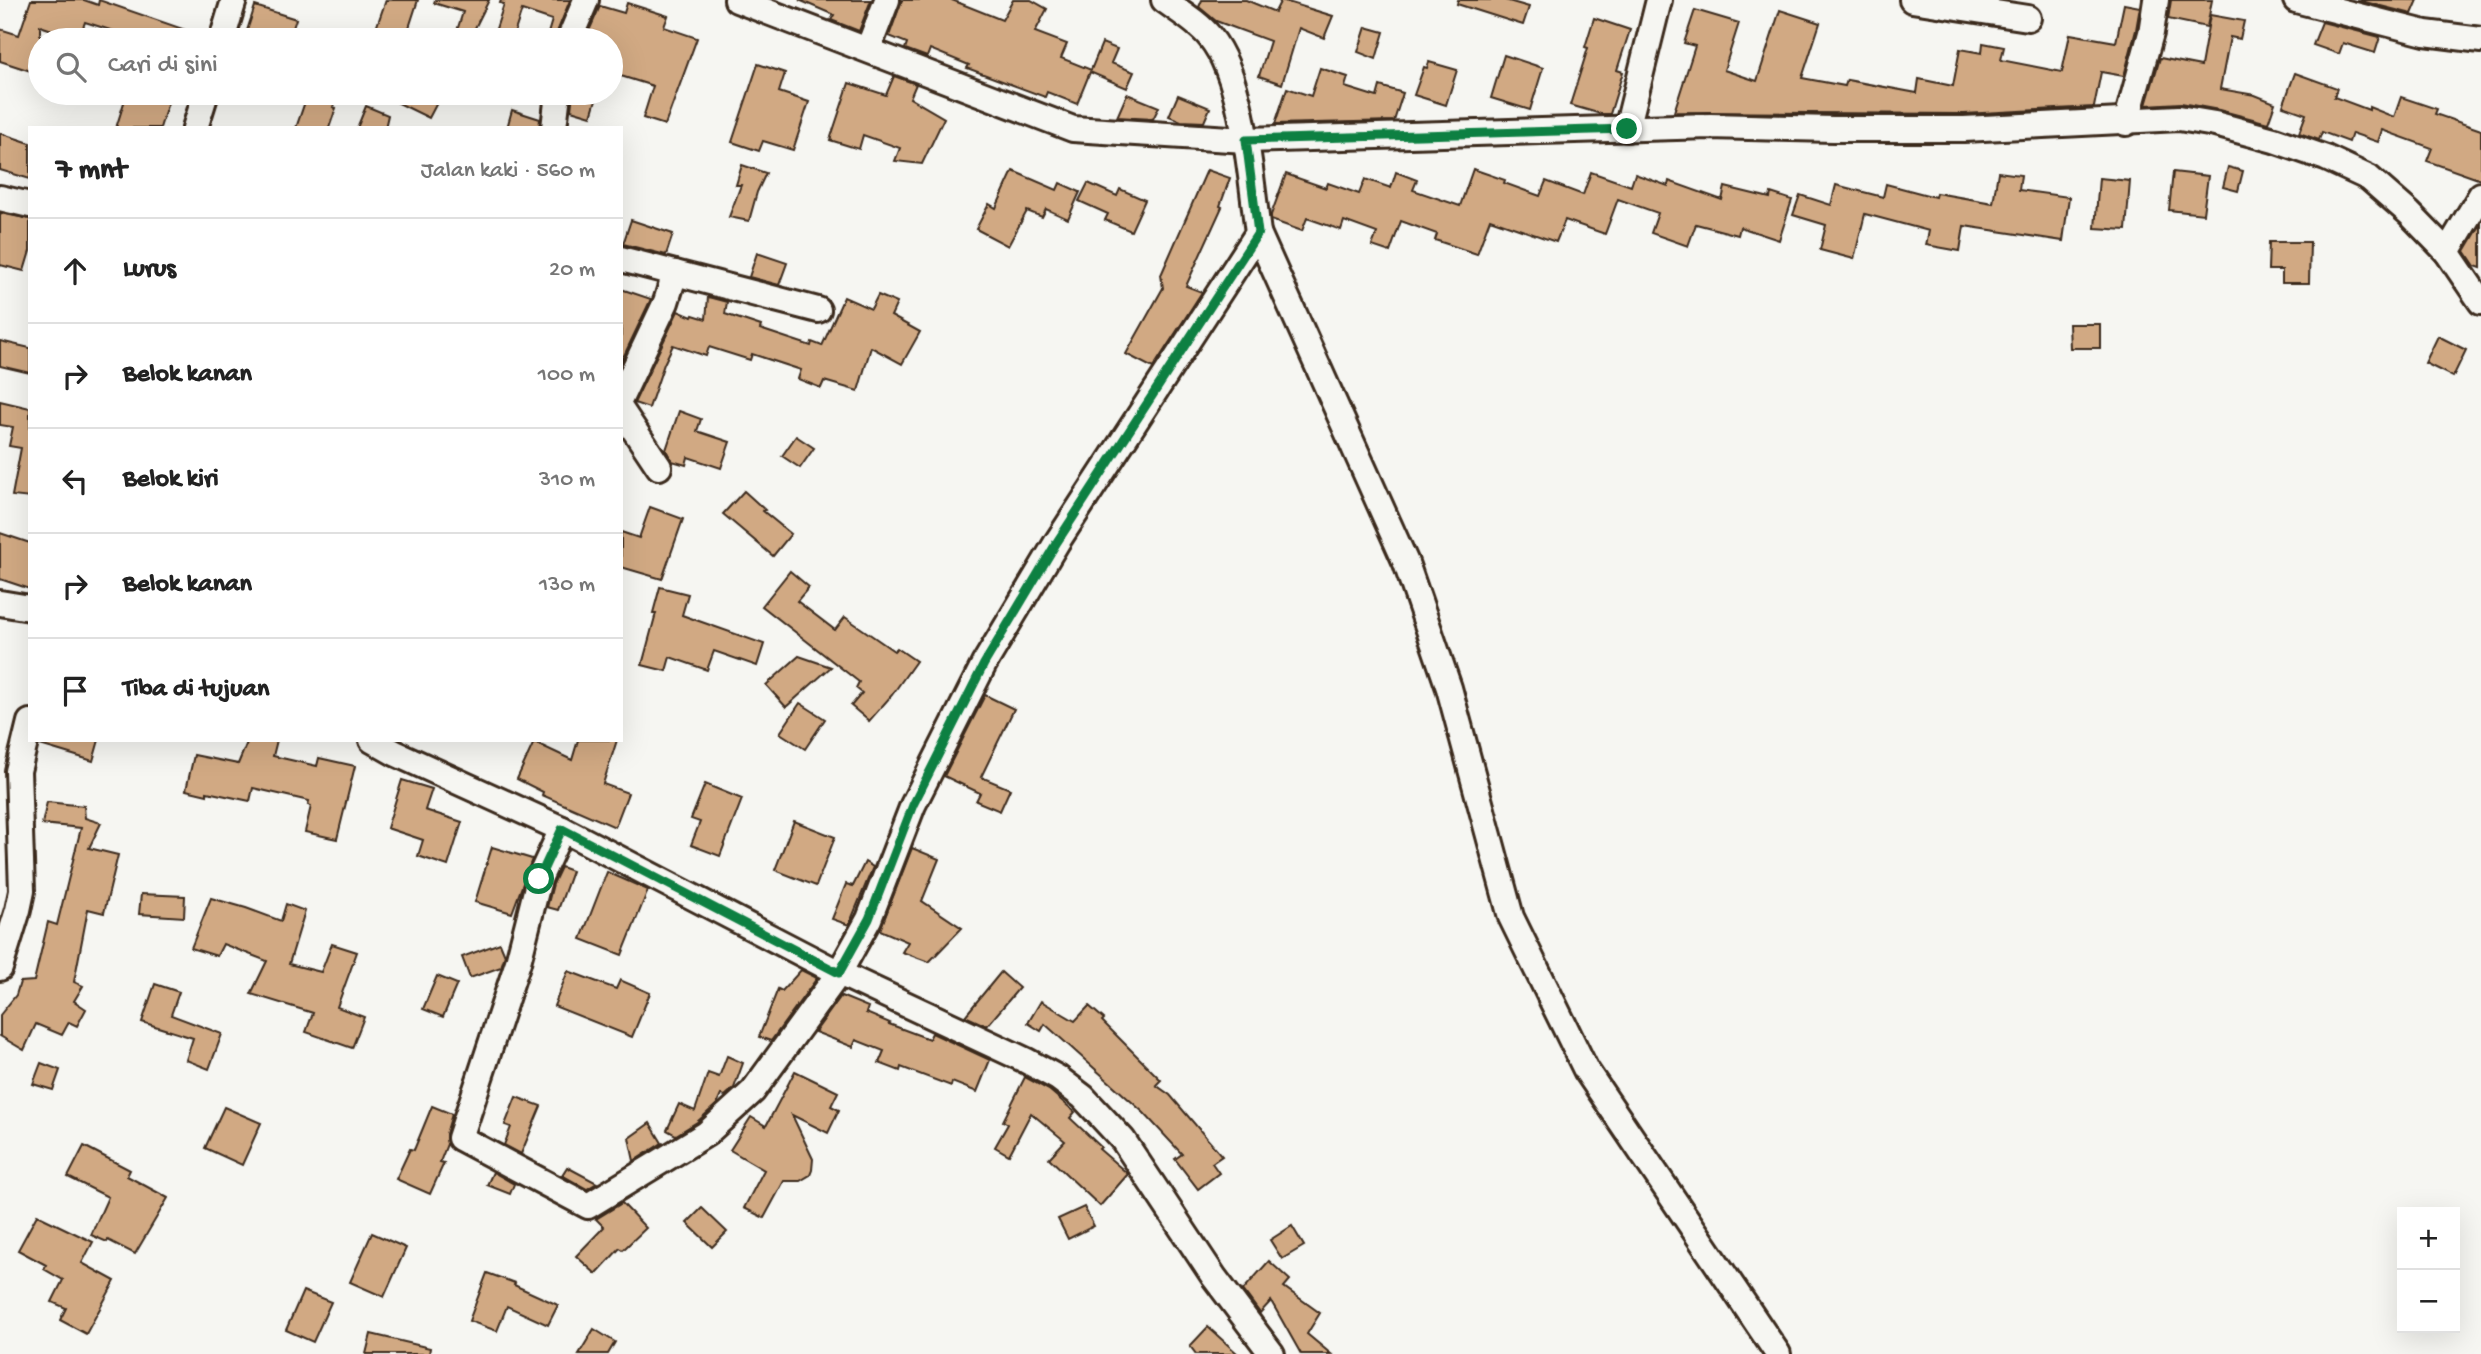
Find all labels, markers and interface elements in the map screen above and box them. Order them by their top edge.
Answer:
search box [28,28,623,105]
icon: search [52,48,90,86]
text: Cari di sini [108,51,218,82]
route end [1611,113,1642,144]
text: 7 mnt [56,154,127,189]
text: Jalan kaki · 560 m [421,158,595,185]
icon: ahead [56,252,94,290]
text: Lurus [123,255,176,286]
text: 20 m [549,257,595,284]
icon: right [56,357,94,395]
text: Belok kanan [123,360,252,391]
text: 100 m [538,362,595,389]
icon: left [56,462,94,500]
text: Belok kiri [123,465,219,496]
text: 310 m [539,467,595,494]
icon: right [56,567,94,605]
text: Belok kanan [123,570,252,601]
text: 130 m [539,572,595,599]
icon: arrive [56,672,94,710]
text: Tiba di tujuan [123,675,269,706]
route start [523,863,554,894]
map controls [2397,1207,2460,1333]
button: + [2397,1207,2460,1270]
button: − [2397,1270,2460,1333]

